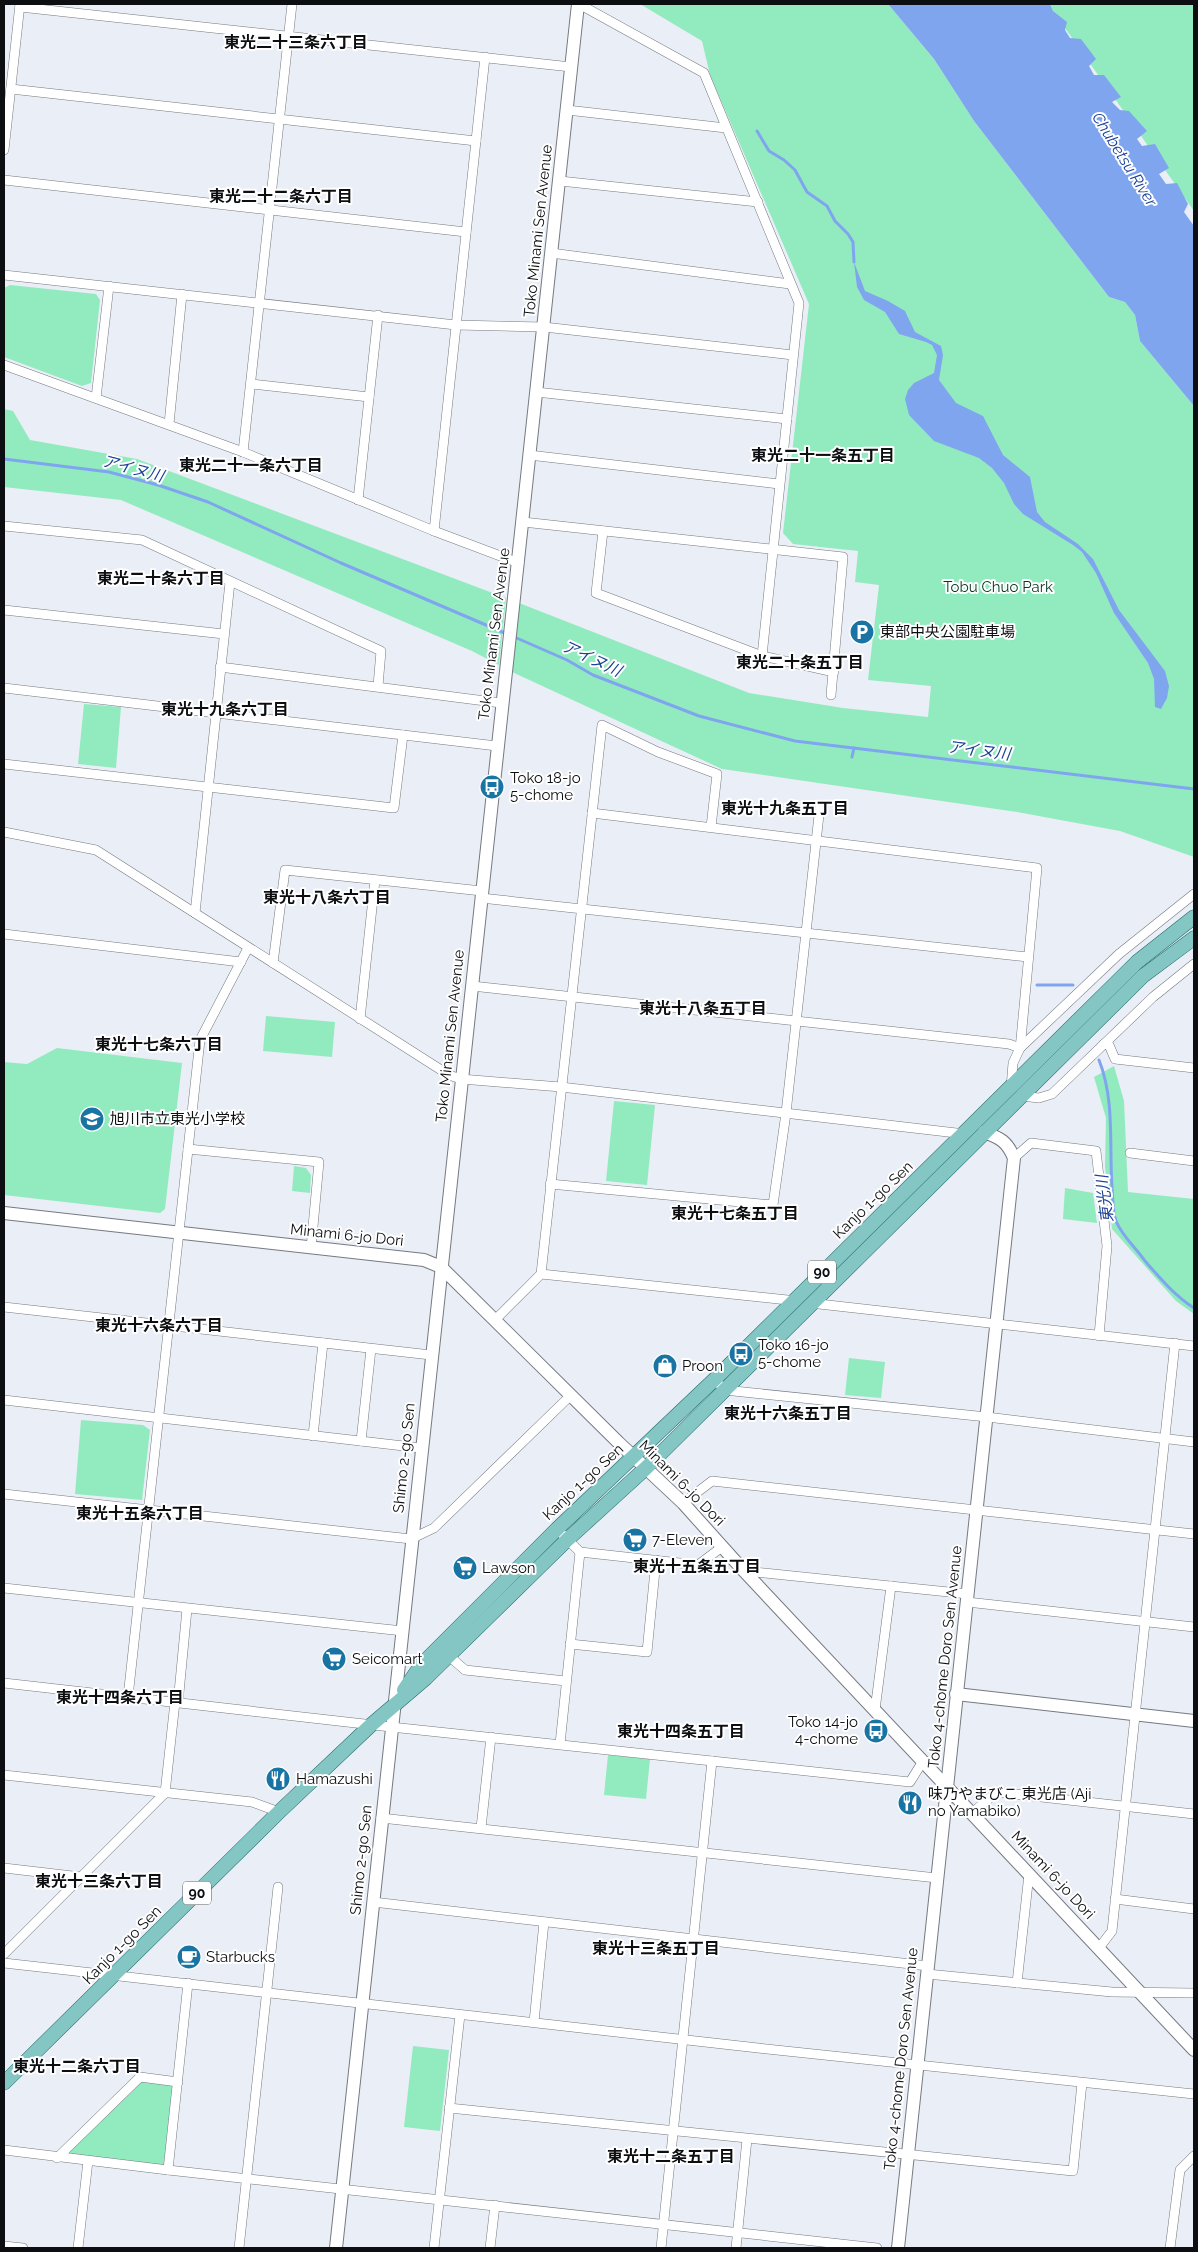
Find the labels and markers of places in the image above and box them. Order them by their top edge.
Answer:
parking icon: 東部中央公園駐車場 [849,619,875,645]
place label: 東部中央公園駐車場 [880,623,1015,641]
place label: Toko 18-jo 5-chome [510,769,581,804]
bus stop icon: Toko 18-jo 5-chome [479,774,505,800]
school or university icon: 旭川市立東光小学校 [79,1106,105,1132]
place label: 旭川市立東光小学校 [110,1110,245,1128]
place label: Toko 16-jo 5-chome [758,1336,829,1371]
bus stop icon: Toko 16-jo 5-chome [728,1341,754,1367]
shop icon: Proon [652,1353,678,1379]
place label: Proon [682,1357,723,1375]
supermarket icon: 7-Eleven [622,1527,648,1553]
place label: 7-Eleven [652,1531,713,1549]
supermarket icon: Lawson [452,1555,478,1581]
place label: Lawson [482,1559,536,1577]
supermarket icon: Seicomart [321,1646,347,1672]
place label: Seicomart [352,1650,423,1668]
place label: Toko 14-jo 4-chome [788,1713,858,1748]
bus stop icon: Toko 14-jo 4-chome [863,1718,889,1744]
restaurant icon: Hamazushi [265,1766,291,1792]
place label: Hamazushi [296,1770,373,1788]
place label: 味乃やまびこ 東光店 (Aji no Yamabiko) [928,1785,1091,1820]
restaurant icon: 味乃やまびこ 東光店 (Aji no Yamabiko) [897,1790,923,1816]
cafe icon: Starbucks [176,1944,202,1970]
place label: Starbucks [206,1948,275,1966]

